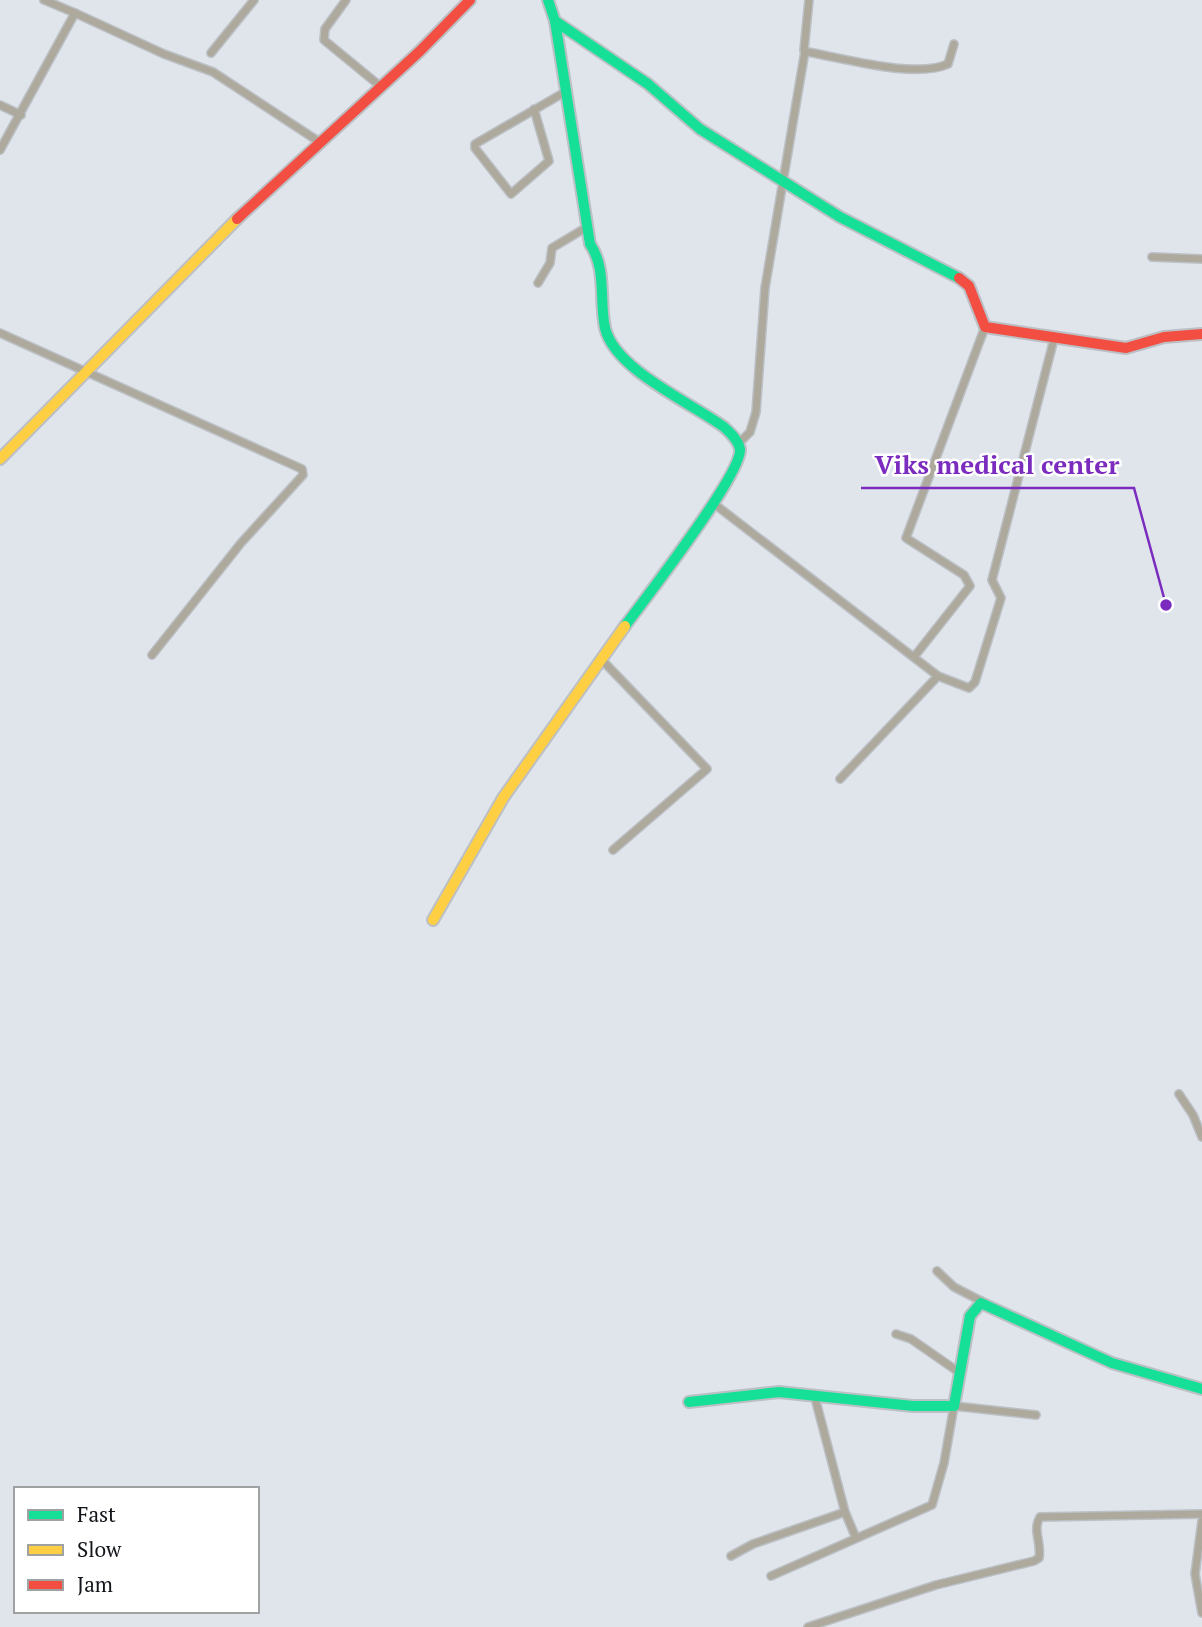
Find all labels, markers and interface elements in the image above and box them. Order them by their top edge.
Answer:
callout: Viks medical center [861,441,1134,488]
text: Viks medical center [875,447,1120,481]
legend [14,1487,259,1613]
text: Fast [77,1500,116,1528]
text: Slow [77,1535,122,1563]
text: Jam [77,1570,113,1598]

